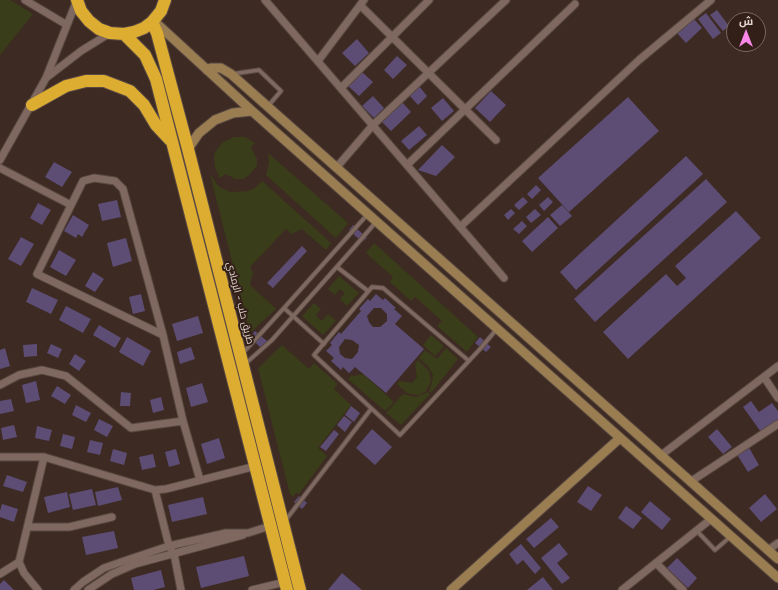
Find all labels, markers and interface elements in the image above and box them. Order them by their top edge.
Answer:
north arrow [726,12,766,52]
text: ش [739,14,753,28]
street label: طريق حلب - الرمادي [224,261,256,345]

